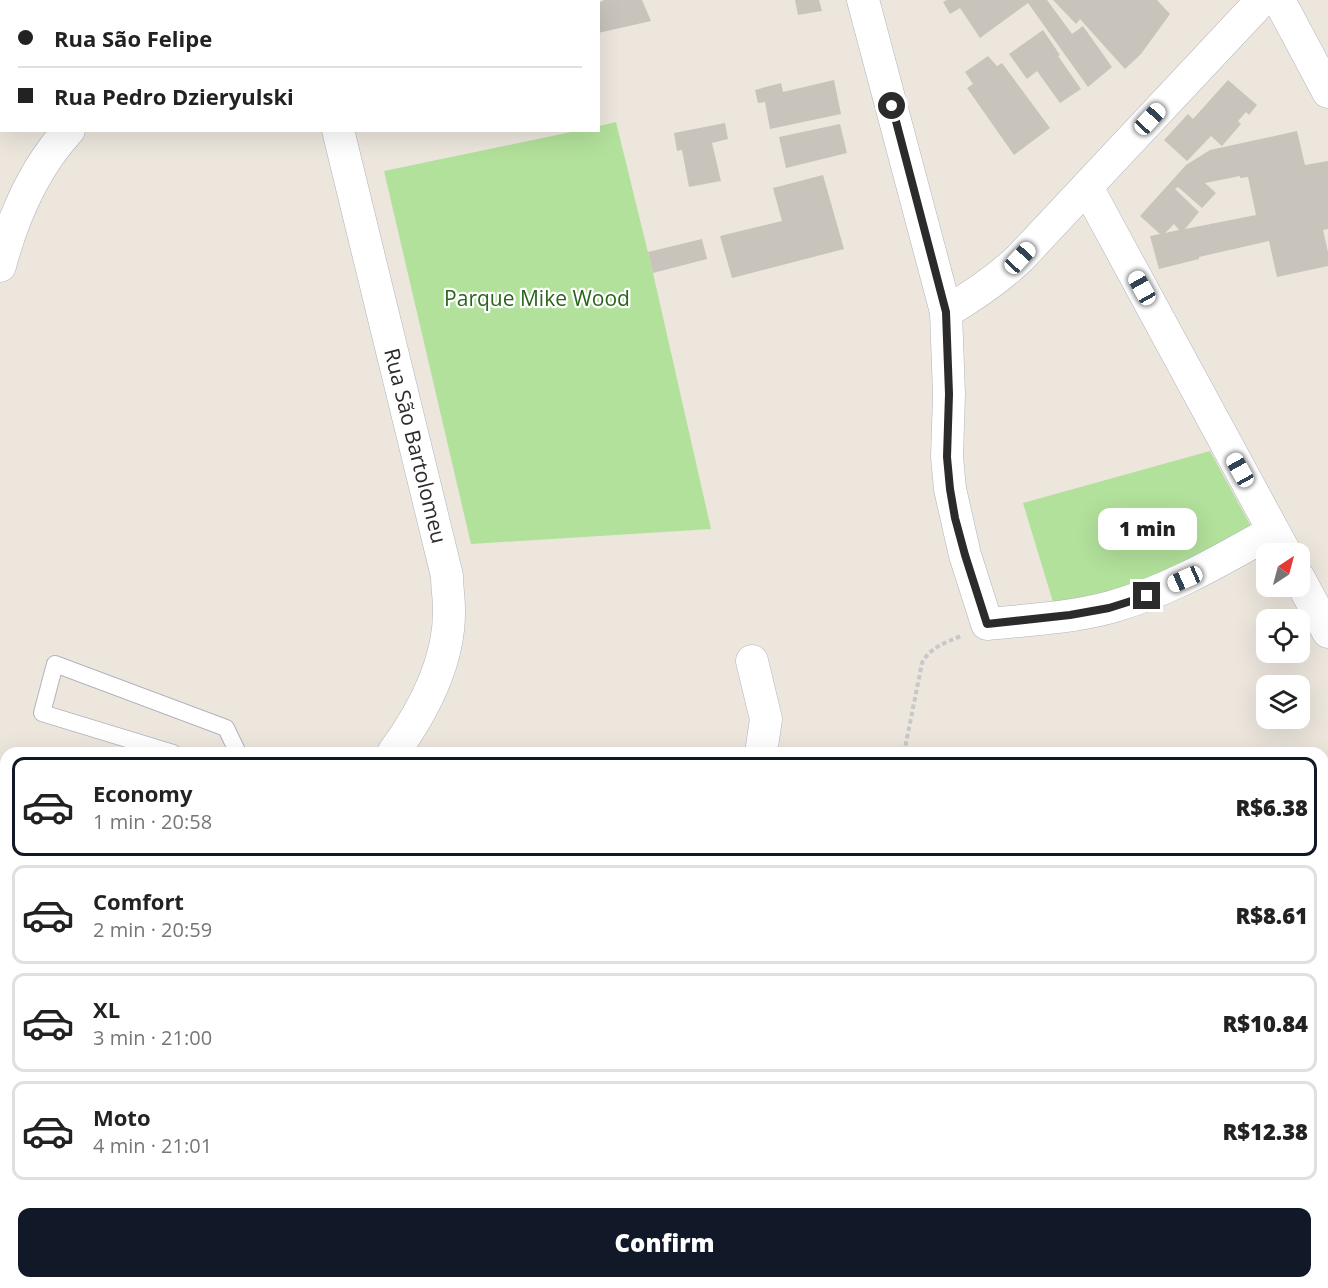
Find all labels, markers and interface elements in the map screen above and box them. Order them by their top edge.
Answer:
text: Rua São Felipe [54,23,212,53]
text: Rua Pedro Dzieryulski [54,81,294,111]
route start [878,92,905,119]
car [1131,100,1169,138]
car [1001,239,1039,277]
car [1125,268,1159,308]
park label: Parque Mike Wood [444,284,630,312]
street label: Rua São Bartolomeu [378,345,454,546]
car [1223,450,1257,490]
callout: 1 min [1098,509,1196,551]
text: 1 min [1119,515,1176,542]
north arrow [1256,543,1310,597]
map controls [1256,543,1310,729]
car [1165,563,1205,595]
route end [1133,582,1160,609]
button: locate [1256,609,1310,663]
button: layers [1256,675,1310,729]
text: Economy [93,778,192,808]
icon: car [21,780,75,834]
text: R$6.38 [1235,792,1308,822]
text: 1 min · 20:58 [93,808,212,835]
text: Comfort [93,886,184,916]
icon: car [21,888,75,942]
text: R$8.61 [1235,900,1308,930]
text: 2 min · 20:59 [93,916,212,943]
text: XL [93,994,120,1024]
icon: car [21,996,75,1050]
text: R$10.84 [1222,1008,1308,1038]
text: 3 min · 21:00 [93,1024,212,1051]
text: Moto [93,1102,151,1132]
icon: car [21,1104,75,1158]
text: R$12.38 [1222,1116,1308,1146]
text: 4 min · 21:01 [93,1132,212,1159]
button: Confirm [18,1208,1311,1277]

